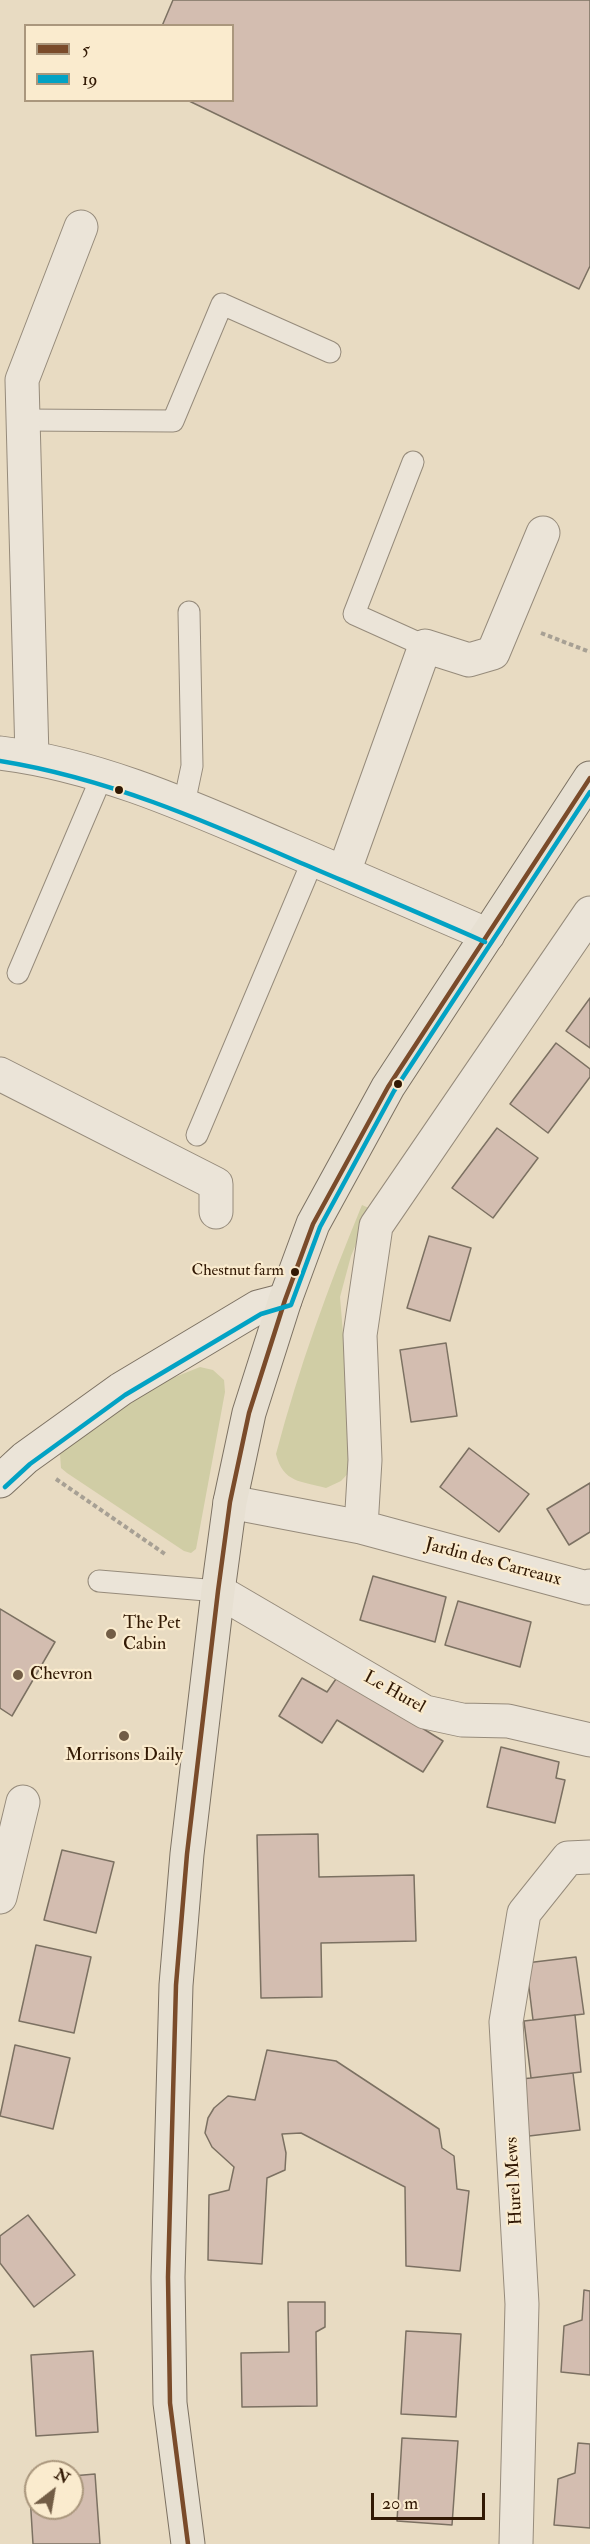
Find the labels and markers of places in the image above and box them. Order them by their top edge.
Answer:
unlabelled marker [113,784,125,796]
unlabelled marker [392,1078,404,1090]
place label: Chestnut farm [191,1262,284,1282]
marker: Chestnut farm [289,1266,301,1278]
place label: The Pet Cabin [123,1613,181,1656]
marker: The Pet Cabin [104,1627,118,1641]
place label: Chevron [30,1664,92,1686]
marker: Chevron [11,1668,25,1682]
marker: Morrisons Daily [117,1729,131,1743]
place label: Morrisons Daily [65,1745,183,1767]

